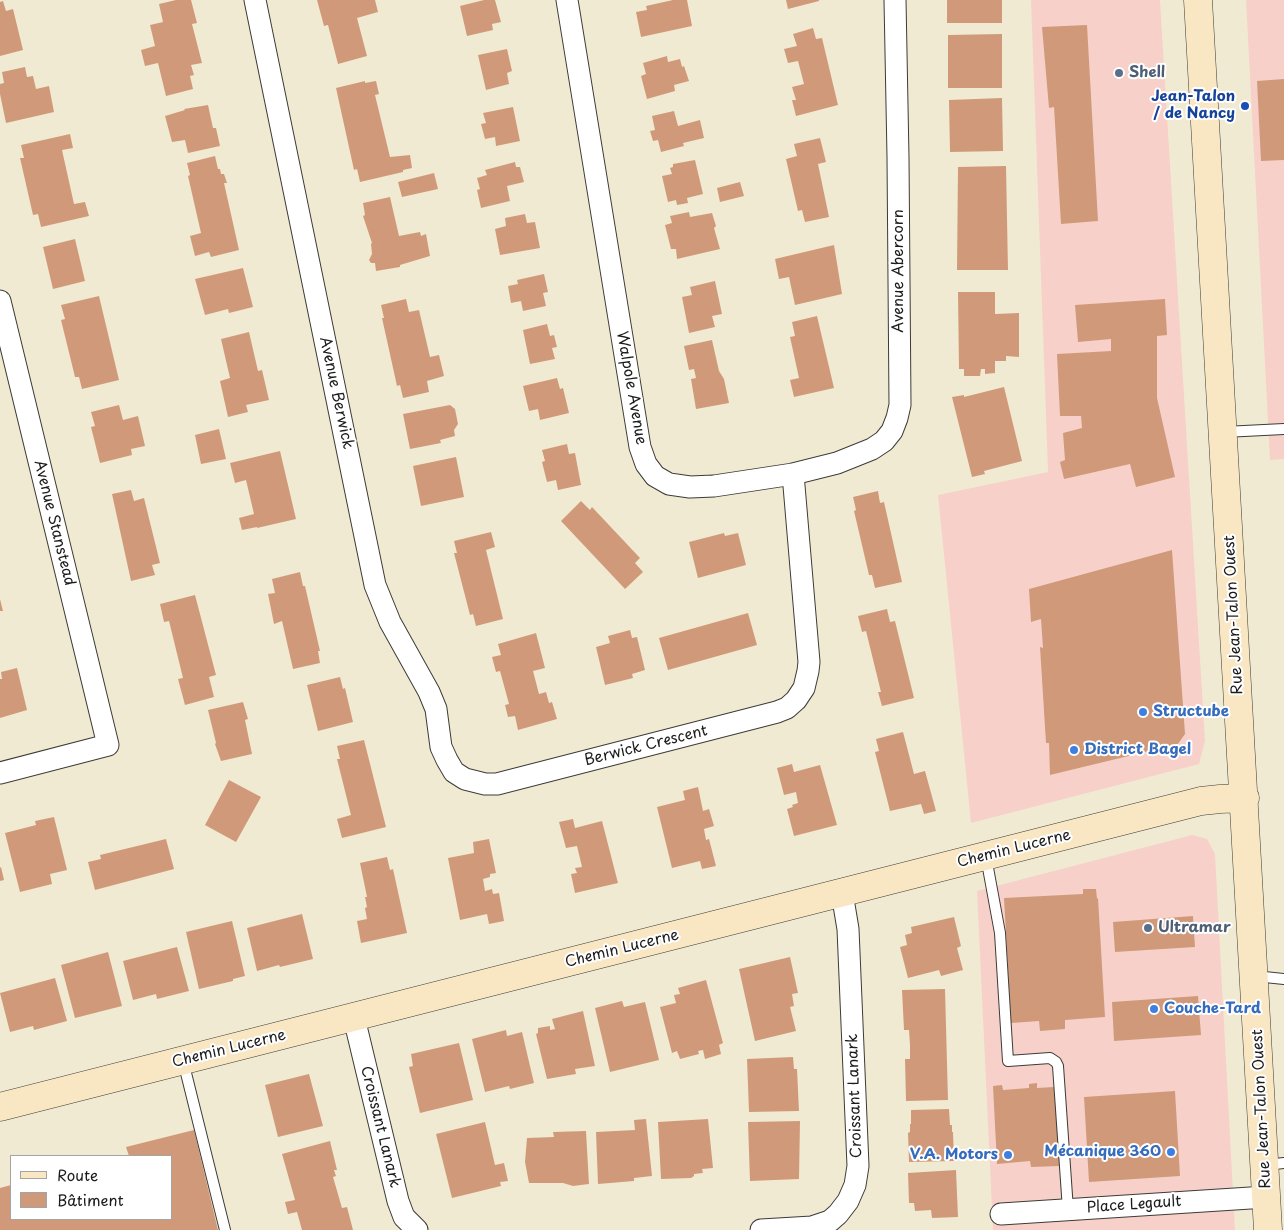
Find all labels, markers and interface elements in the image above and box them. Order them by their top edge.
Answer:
place label: Shell [1129,64,1165,82]
marker: Shell [1113,67,1125,79]
place label: Jean-Talon / de Nancy [1151,88,1235,123]
marker: Jean-Talon / de Nancy [1239,100,1251,112]
street label: Avenue Abercorn [890,209,908,333]
street label: Walpole Avenue [612,330,650,446]
street label: Avenue Berwick [315,335,357,451]
street label: Avenue Stanstead [30,458,78,588]
street label: Rue Jean-Talon Ouest [1221,535,1247,695]
place label: Structube [1153,703,1229,721]
marker: Structube [1137,706,1149,718]
street label: Berwick Crescent [583,722,709,770]
place label: District Bagel [1084,741,1191,759]
marker: District Bagel [1068,744,1080,756]
street label: Chemin Lucerne [955,826,1073,872]
place label: Ultramar [1158,919,1231,937]
marker: Ultramar [1142,922,1154,934]
street label: Chemin Lucerne [563,926,681,972]
place label: Couche-Tard [1164,1000,1261,1018]
marker: Couche-Tard [1148,1003,1160,1015]
street label: Chemin Lucerne [170,1026,288,1072]
street label: Rue Jean-Talon Ouest [1249,1029,1275,1189]
street label: Croissant Lanark [844,1033,866,1159]
street label: Croissant Lanark [356,1064,404,1190]
place label: Mécanique 360 [1044,1143,1161,1161]
place label: V.A. Motors [910,1146,998,1164]
marker: Mécanique 360 [1165,1146,1177,1158]
marker: V.A. Motors [1002,1149,1014,1161]
legend [10,1155,172,1220]
text: Route [57,1163,98,1186]
text: Bâtiment [57,1188,124,1211]
street label: Place Legault [1086,1193,1182,1217]

